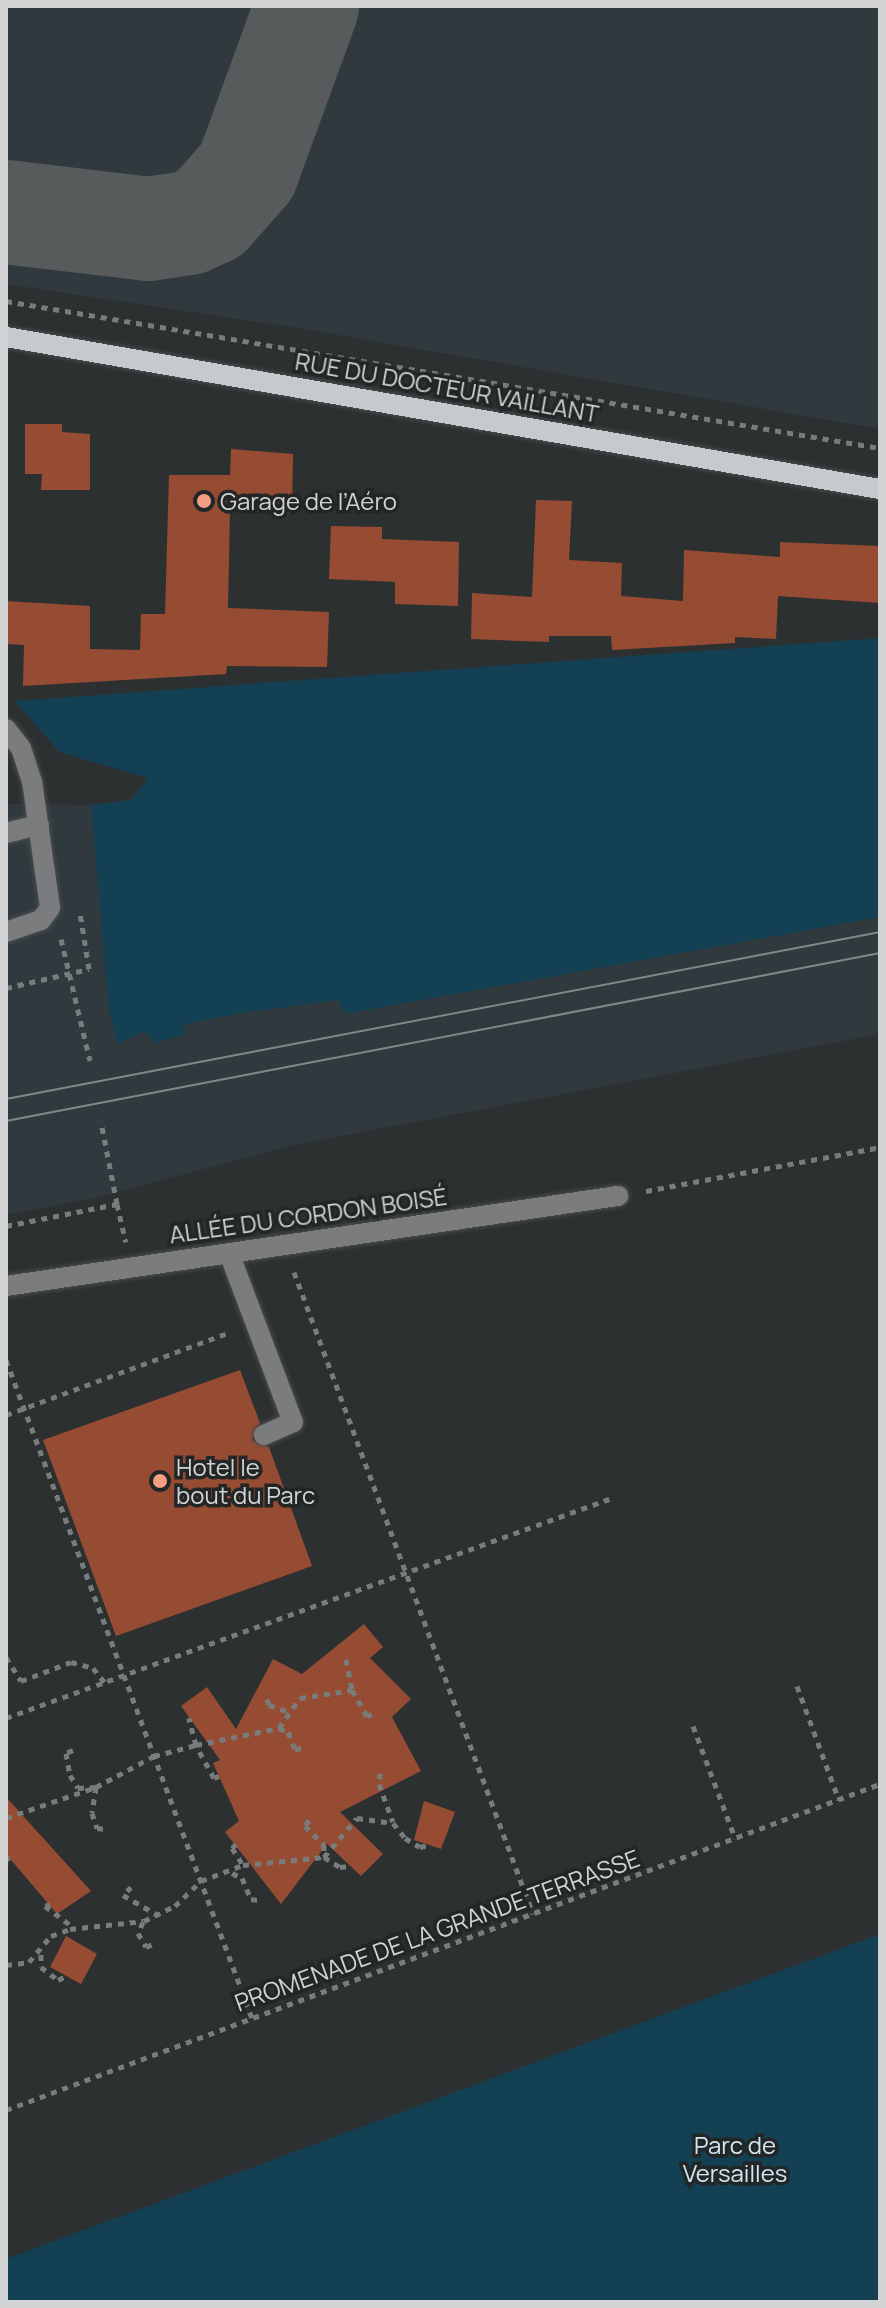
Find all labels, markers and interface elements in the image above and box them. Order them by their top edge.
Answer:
street label: RUE DU DOCTEUR VAILLANT [293,346,601,428]
place label: Garage de l’Aéro [220,487,397,515]
marker: Garage de l’Aéro [195,492,213,510]
street label: ALLÉE DU CORDON BOISÉ [167,1181,449,1249]
place label: Hotel le bout du Parc [176,1453,315,1509]
marker: Hotel le bout du Parc [151,1472,169,1490]
street label: PROMENADE DE LA GRANDE TERRASSE [231,1843,643,2017]
park label: Parc de Versailles [683,2131,787,2187]

